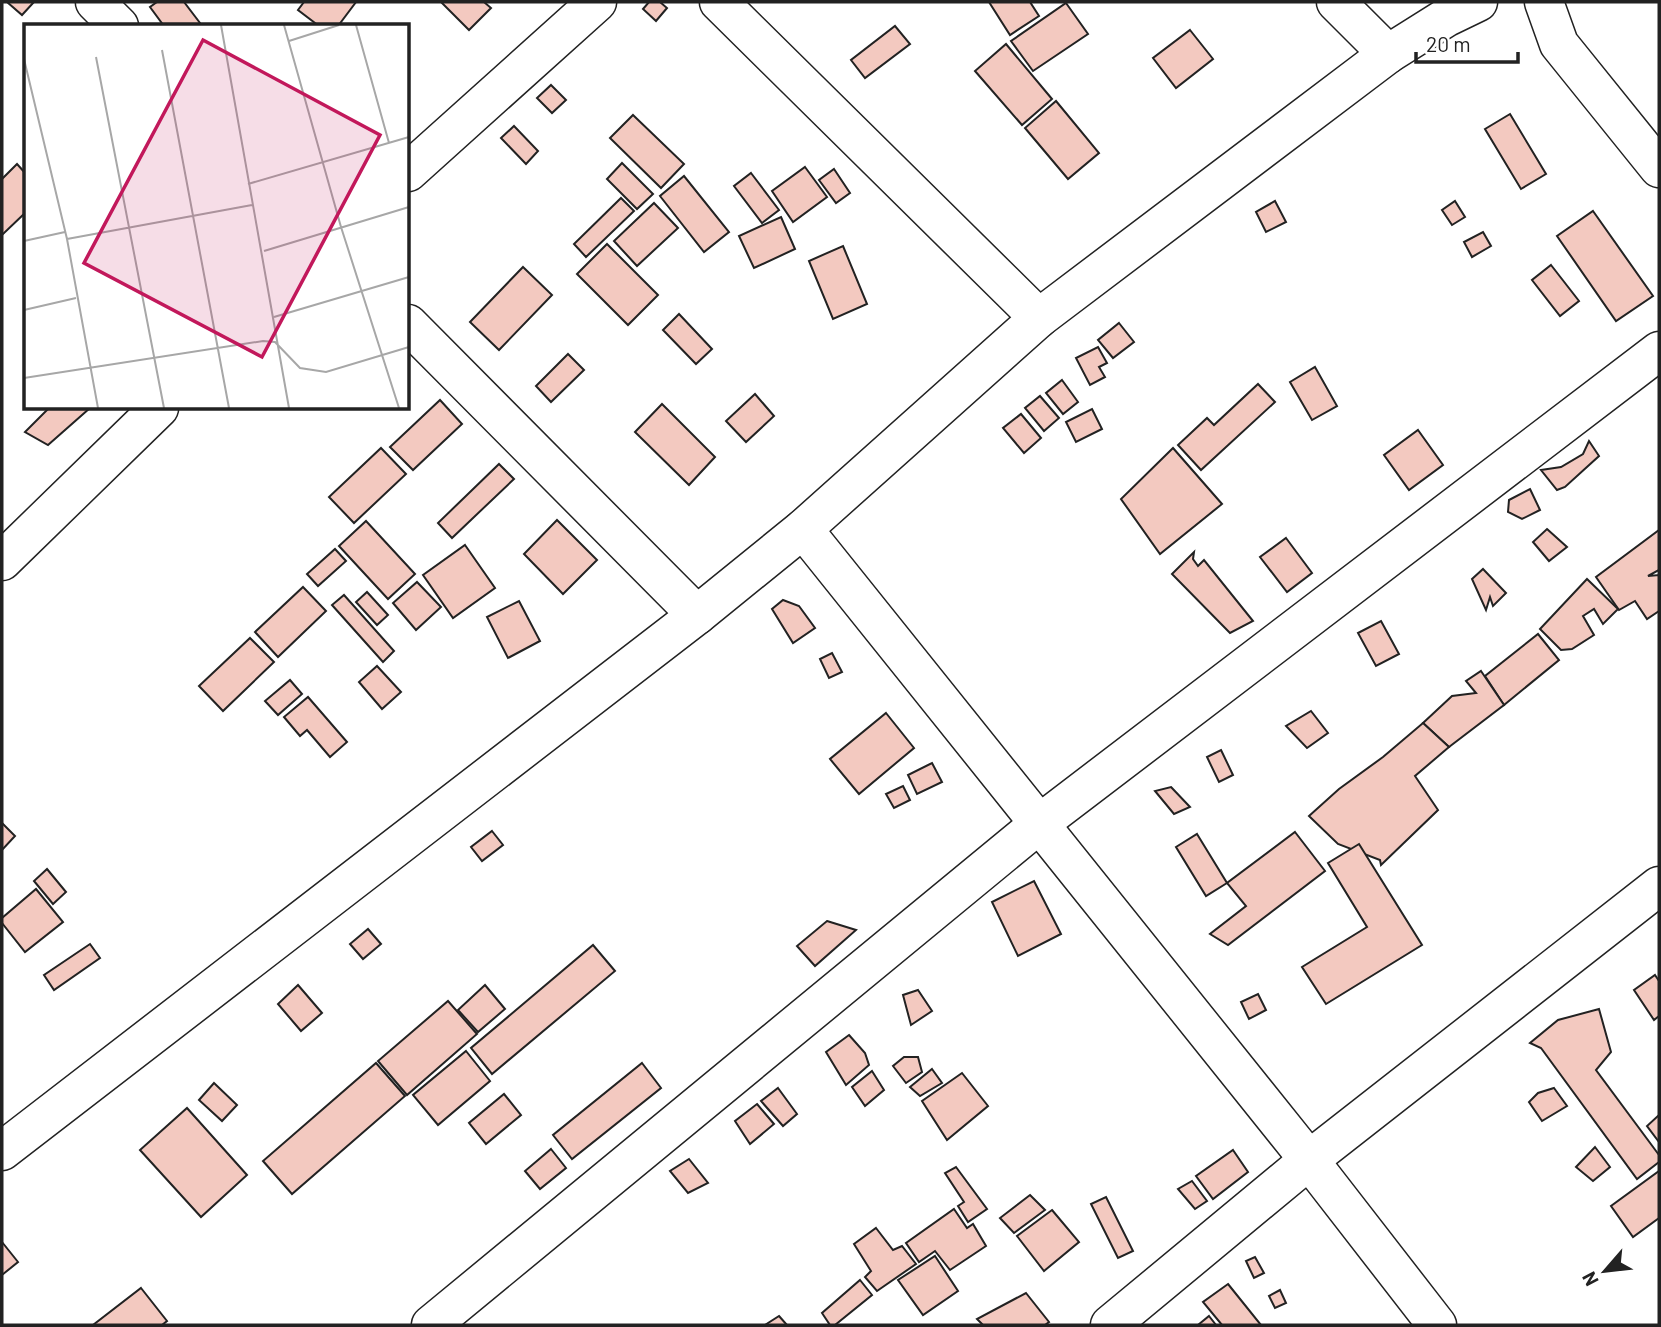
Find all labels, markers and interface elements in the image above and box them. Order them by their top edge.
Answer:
scale bar [1416,21,1518,65]
inset map [24,24,410,410]
text: 20 m [1426,31,1471,56]
north arrow [1570,1236,1640,1306]
text: N [1576,1268,1603,1290]

